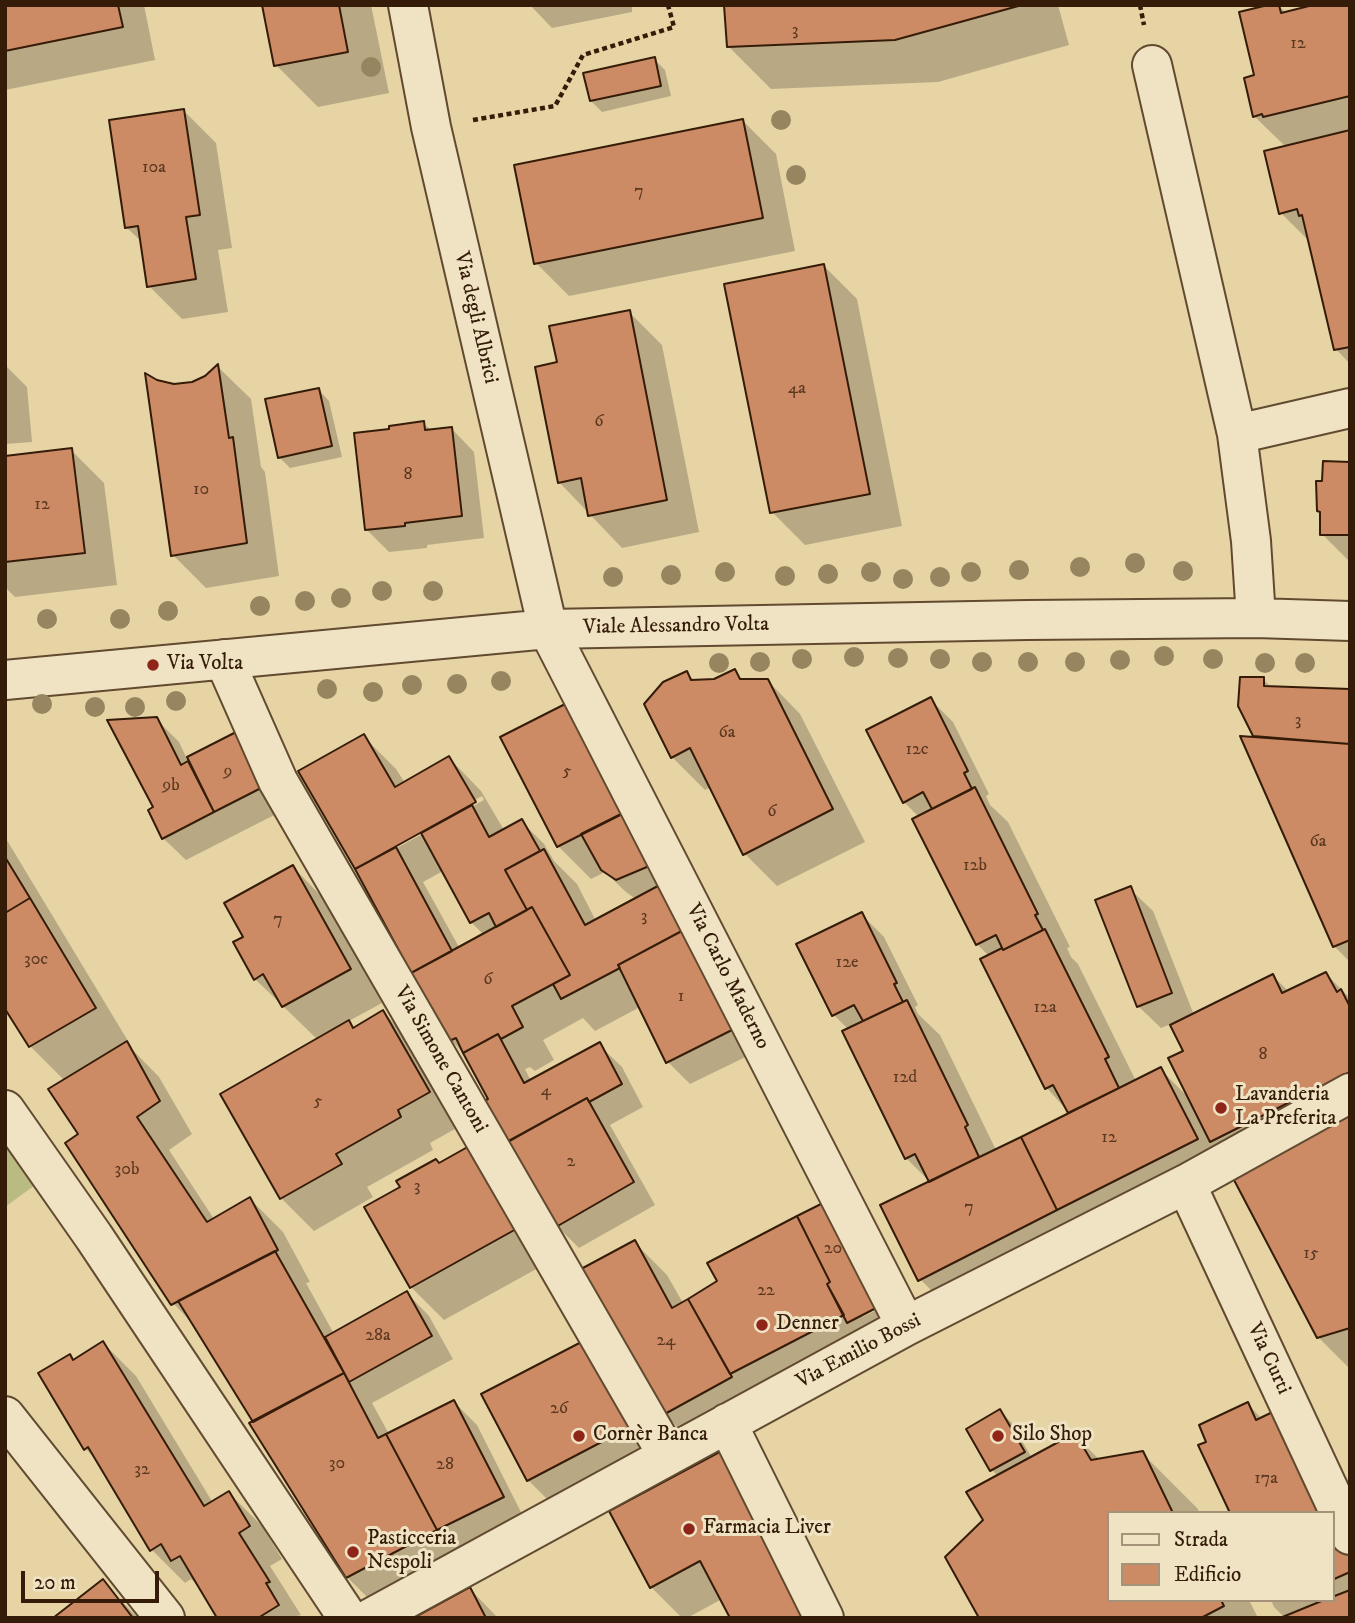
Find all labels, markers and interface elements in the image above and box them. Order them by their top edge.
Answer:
house number: 3 [792,20,798,42]
house number: 12 [1290,33,1306,55]
house number: 10a [142,157,166,179]
house number: 7 [634,181,644,203]
street label: Via degli Albrici [448,250,502,386]
house number: 4a [788,378,806,400]
house number: 6 [594,411,604,433]
house number: 8 [403,464,413,486]
house number: 10 [193,479,209,501]
house number: 12 [34,494,50,516]
street label: Viale Alessandro Volta [583,613,769,641]
place label: Via Volta [167,652,243,678]
marker: Via Volta [145,657,161,673]
house number: 3 [1295,710,1301,732]
house number: 6a [718,722,736,744]
house number: 12c [905,739,929,761]
house number: 9 [224,761,232,783]
house number: 5 [563,761,571,783]
house number: 9b [162,775,180,797]
house number: 6 [767,801,777,823]
house number: 6a [1309,831,1327,853]
house number: 12b [963,855,987,877]
street label: Via Carlo Maderno [680,900,774,1054]
house number: 3 [641,906,647,928]
house number: 7 [273,909,283,931]
house number: 30c [24,949,48,971]
house number: 12e [836,952,858,974]
house number: 6 [483,969,493,991]
street label: Via Simone Cantoni [388,982,492,1138]
house number: 1 [678,986,684,1008]
house number: 12a [1033,997,1057,1019]
house number: 8 [1258,1044,1268,1066]
house number: 12d [893,1067,917,1089]
house number: 4 [541,1080,551,1102]
place label: Lavanderia La Preferita [1235,1083,1336,1133]
house number: 5 [314,1091,322,1113]
marker: Lavanderia La Preferita [1213,1100,1229,1116]
house number: 12 [1101,1127,1117,1149]
house number: 2 [567,1151,575,1173]
house number: 30b [115,1159,139,1181]
house number: 3 [414,1176,420,1198]
house number: 7 [964,1197,974,1219]
house number: 20 [824,1238,842,1260]
house number: 15 [1303,1243,1319,1265]
house number: 22 [757,1280,775,1302]
street label: Via Emilio Bossi [792,1309,926,1395]
place label: Denner [776,1312,839,1338]
marker: Denner [754,1317,770,1333]
street label: Via Curti [1241,1319,1295,1399]
house number: 28a [365,1325,391,1347]
house number: 24 [656,1330,676,1352]
house number: 26 [550,1398,568,1420]
place label: Cornèr Banca [593,1423,708,1449]
place label: Silo Shop [1012,1423,1092,1449]
marker: Cornèr Banca [571,1428,587,1444]
marker: Silo Shop [990,1428,1006,1444]
house number: 30 [329,1453,345,1475]
house number: 28 [436,1454,454,1476]
house number: 32 [134,1459,150,1481]
house number: 17a [1254,1468,1278,1490]
legend [1106,1511,1334,1602]
place label: Farmacia Liver [703,1516,831,1542]
marker: Farmacia Liver [681,1521,697,1537]
place label: Pasticceria Nespoli [367,1527,456,1577]
text: Strada [1174,1527,1228,1553]
marker: Pasticceria Nespoli [345,1544,361,1560]
scale bar [24,1556,163,1600]
text: Edificio [1174,1562,1241,1588]
text: 20 m [34,1570,76,1596]

